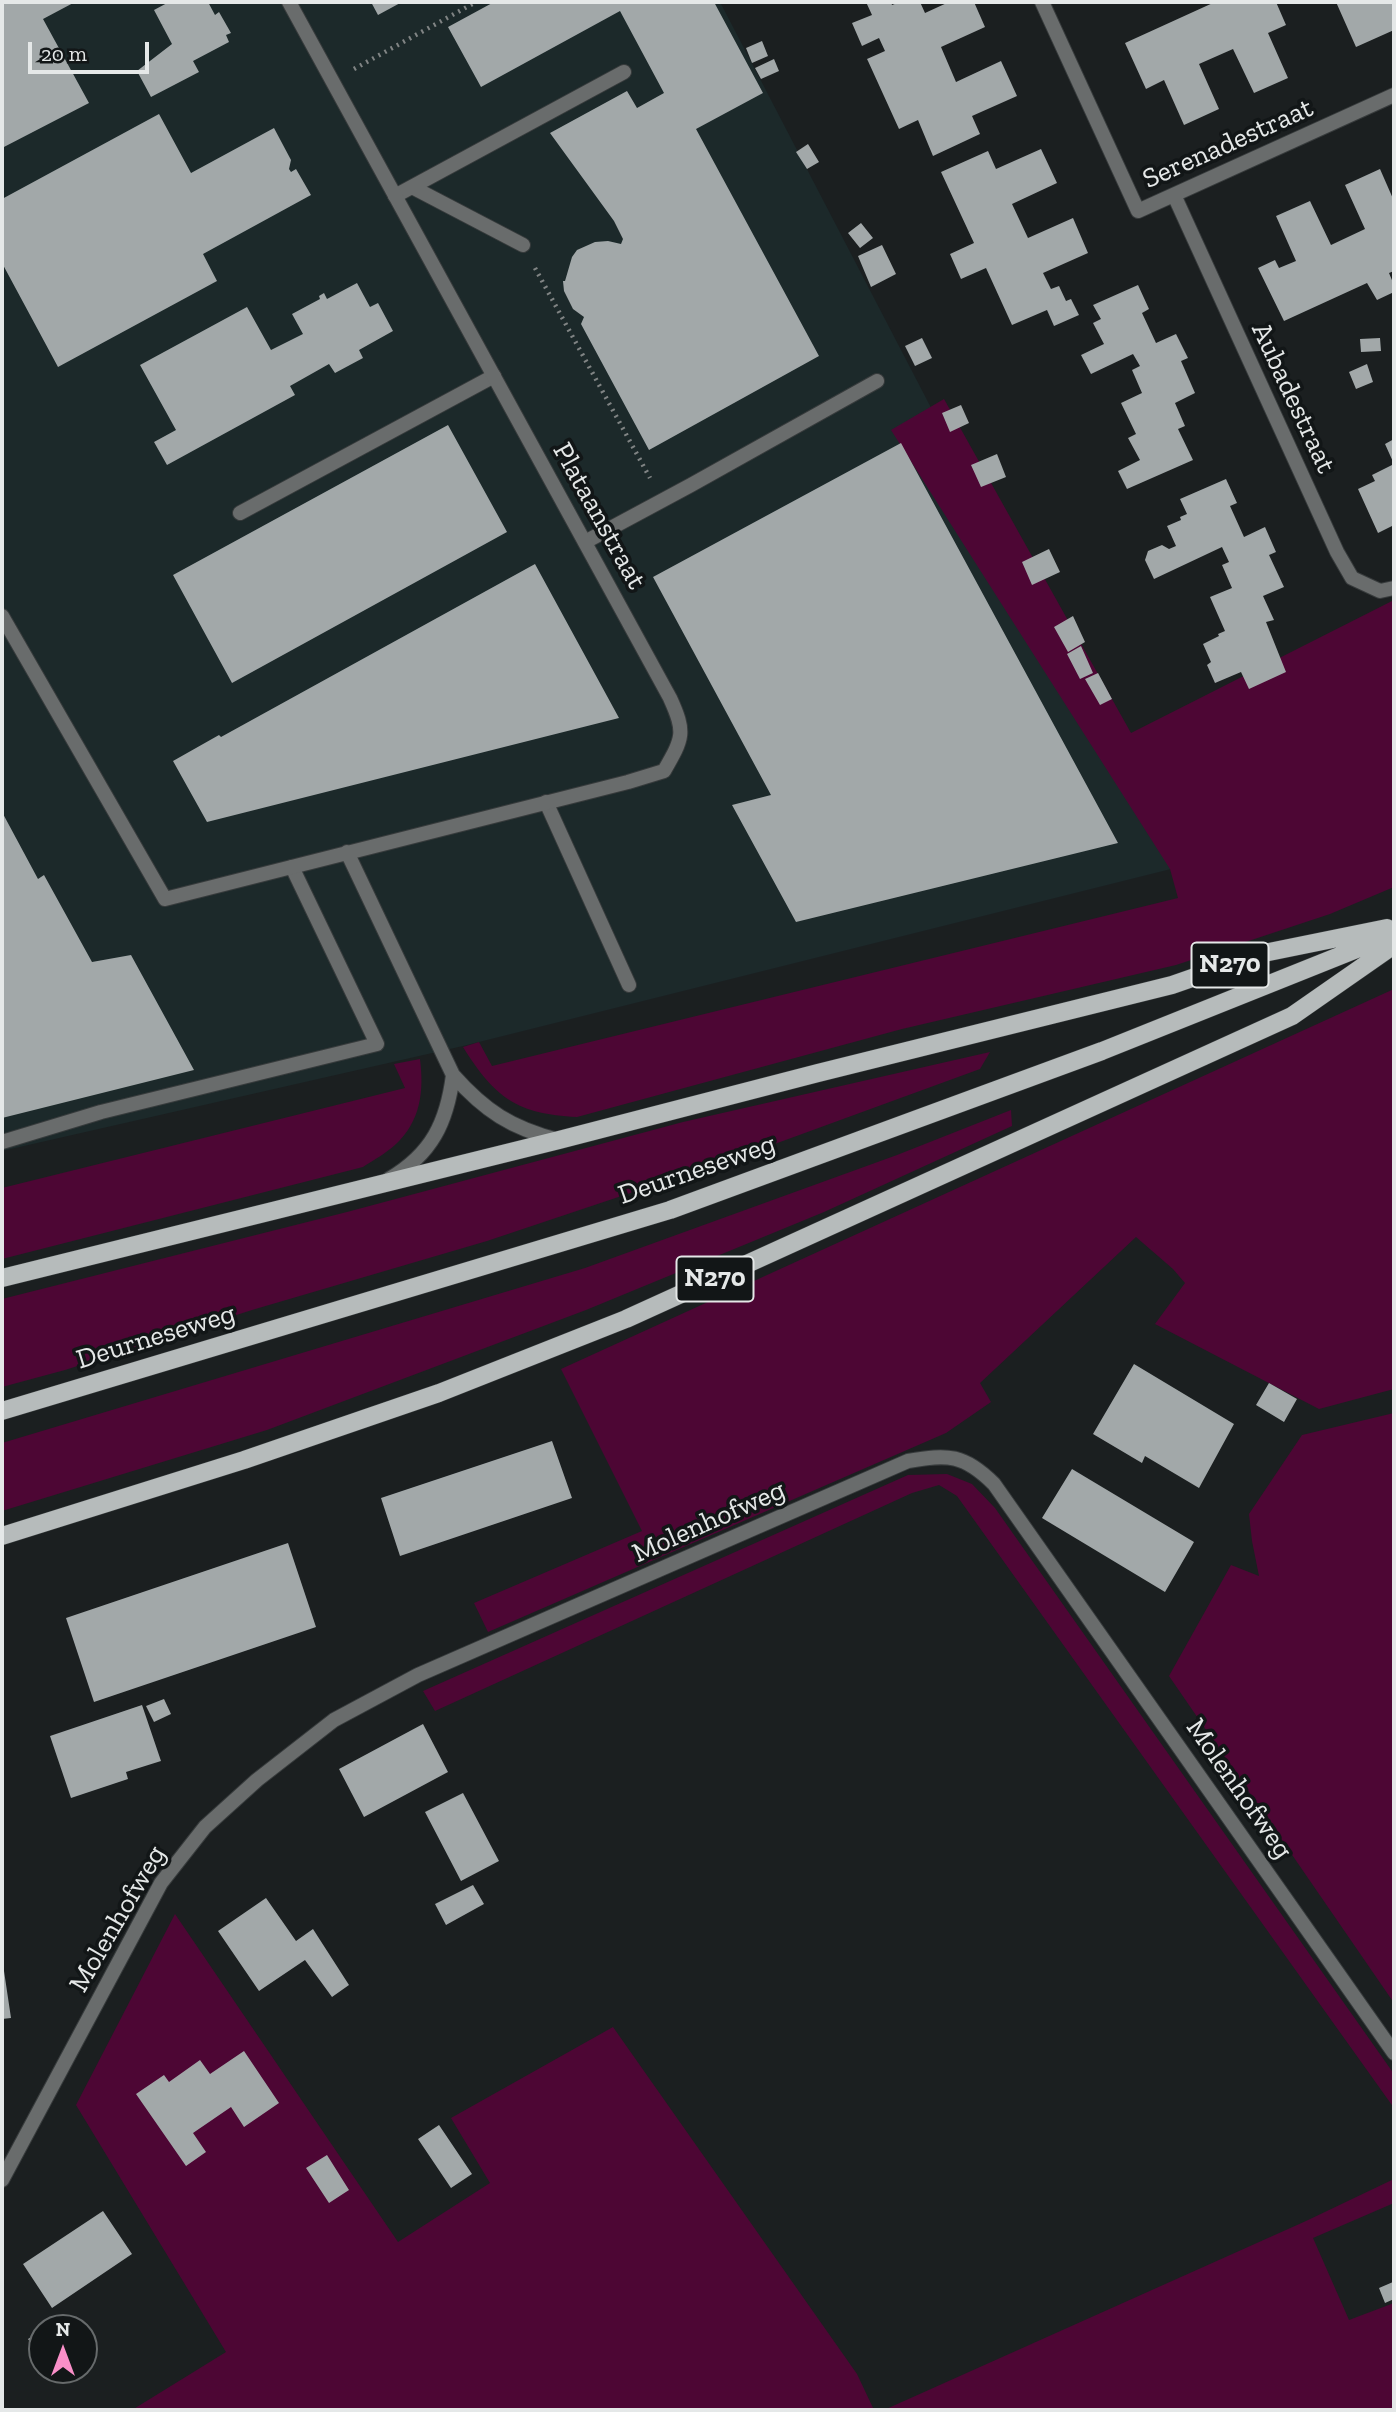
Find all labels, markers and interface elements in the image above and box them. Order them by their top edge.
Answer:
scale bar [32,28,152,72]
text: 20 m [41,41,87,66]
street label: Serenadestraat [1138,91,1318,197]
street label: Aubadestraat [1243,317,1343,479]
street label: Plataanstraat [545,437,653,595]
road number: N270 [1192,942,1268,988]
street label: Deurneseweg [614,1127,780,1213]
road number: N270 [676,1256,754,1302]
street label: Deurneseweg [72,1297,240,1377]
street label: Molenhofweg [627,1473,791,1571]
street label: Molenhofweg [1178,1712,1300,1866]
street label: Molenhofweg [63,1840,173,1998]
north arrow [28,2314,98,2384]
text: N [56,2318,70,2341]

